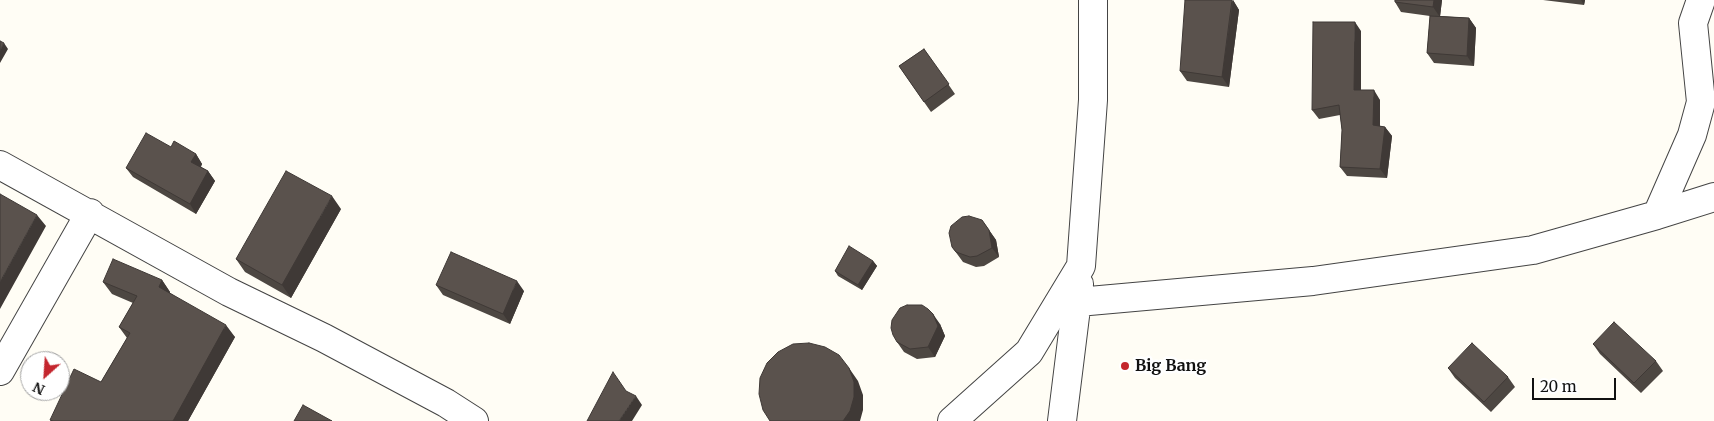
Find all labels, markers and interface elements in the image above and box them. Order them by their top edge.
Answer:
north arrow [20,351,70,401]
place label: Big Bang [1135,356,1206,376]
marker: Big Bang [1119,360,1131,372]
scale bar [1534,368,1618,400]
text: 20 m [1540,377,1577,396]
text: N [30,378,48,399]

